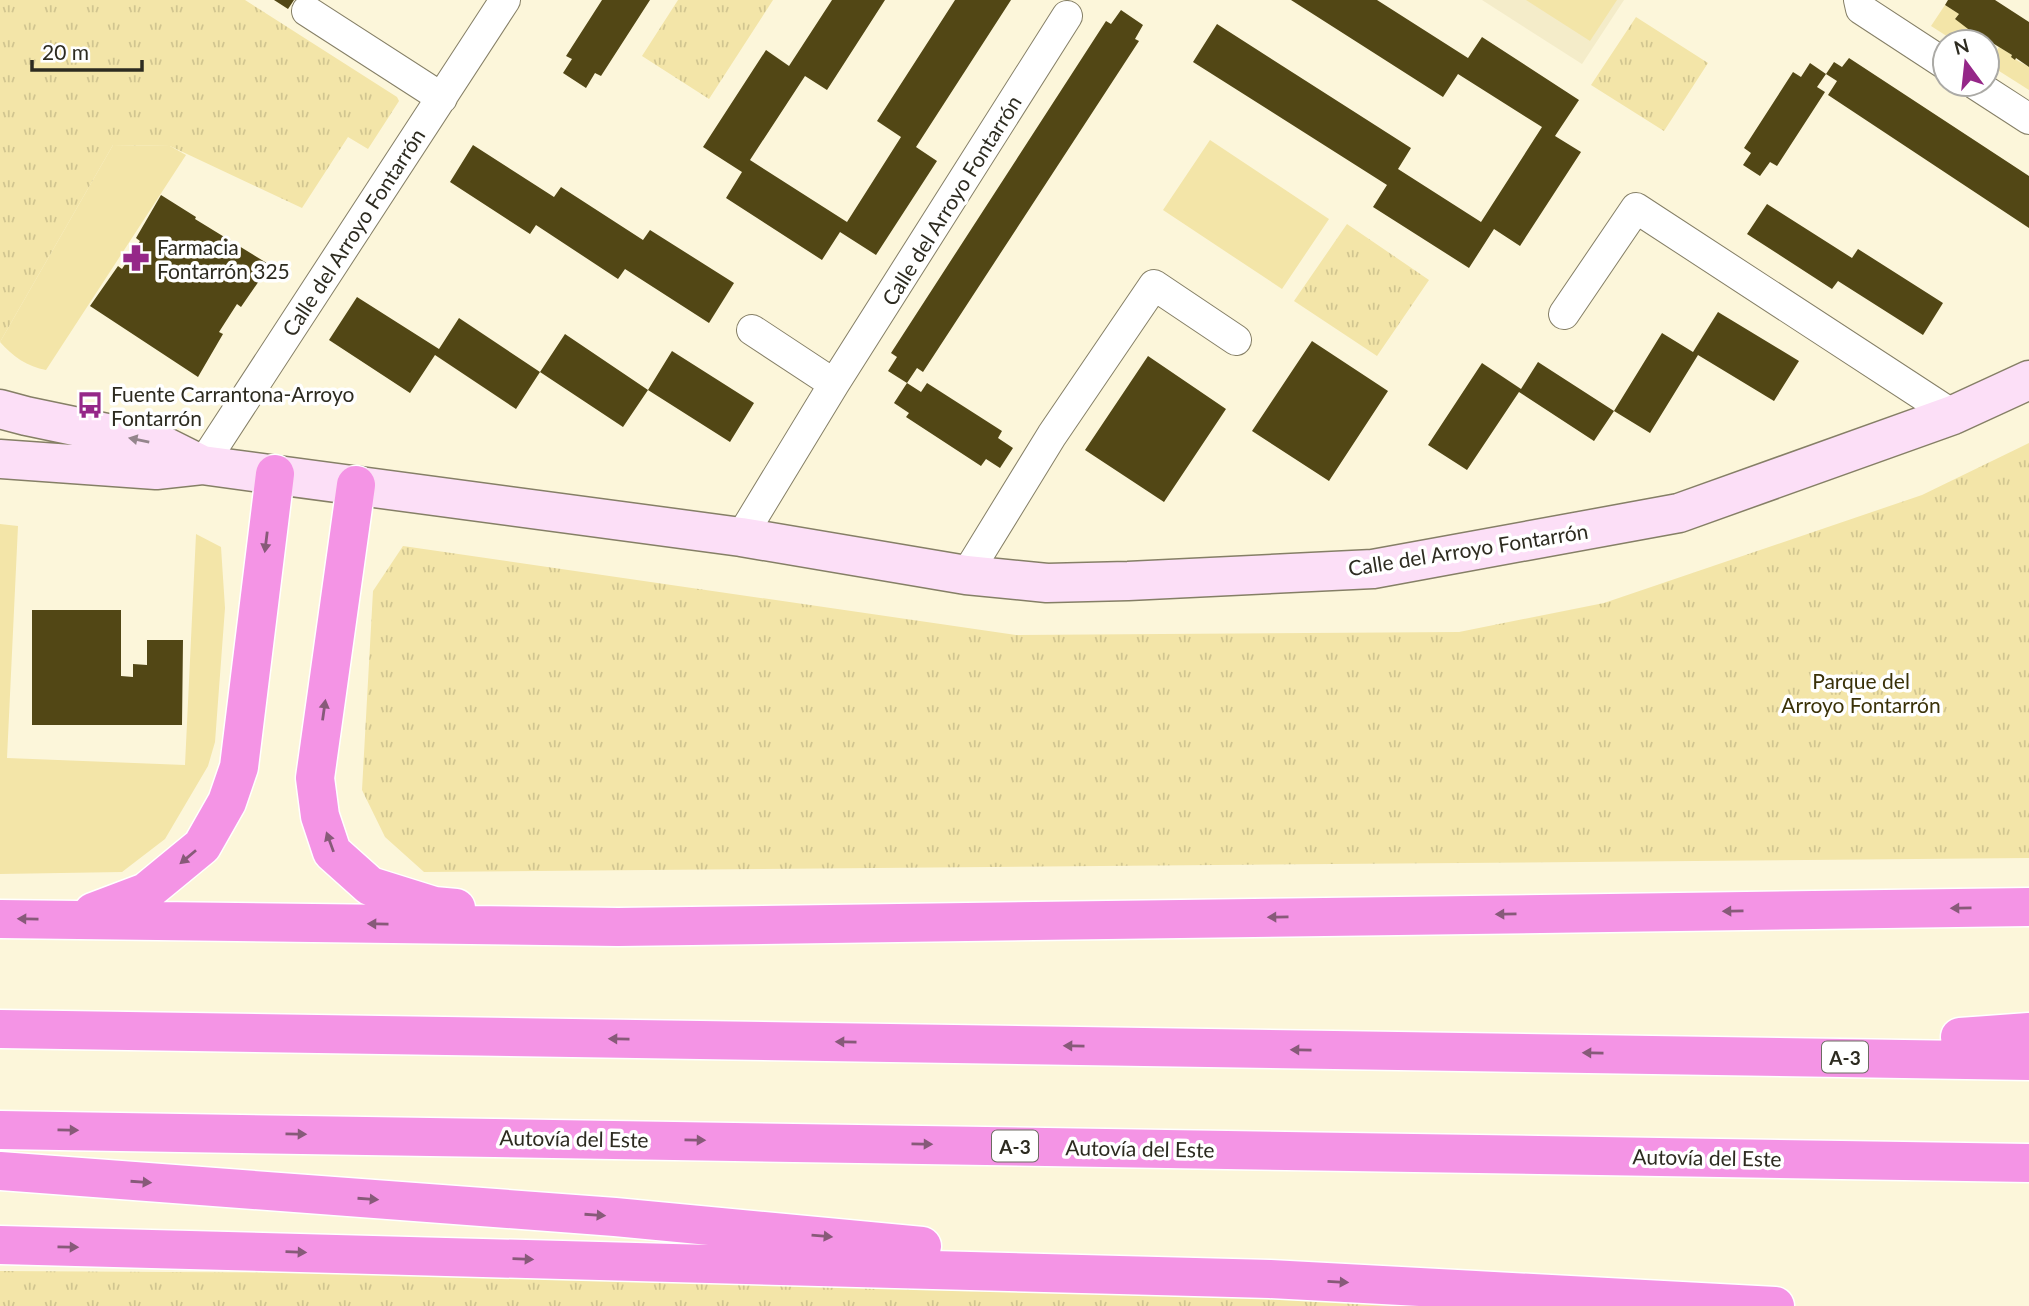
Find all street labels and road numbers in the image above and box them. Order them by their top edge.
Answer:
street label: Calle del Arroyo Fontarrón [876,90,1026,310]
street label: Calle del Arroyo Fontarrón [276,123,430,341]
street label: Calle del Arroyo Fontarrón [1346,518,1590,580]
road number: A-3 [1822,1042,1868,1072]
street label: Autovía del Este [499,1124,649,1152]
road number: A-3 [992,1130,1038,1162]
street label: Autovía del Este [1065,1134,1215,1162]
street label: Autovía del Este [1632,1143,1782,1171]

